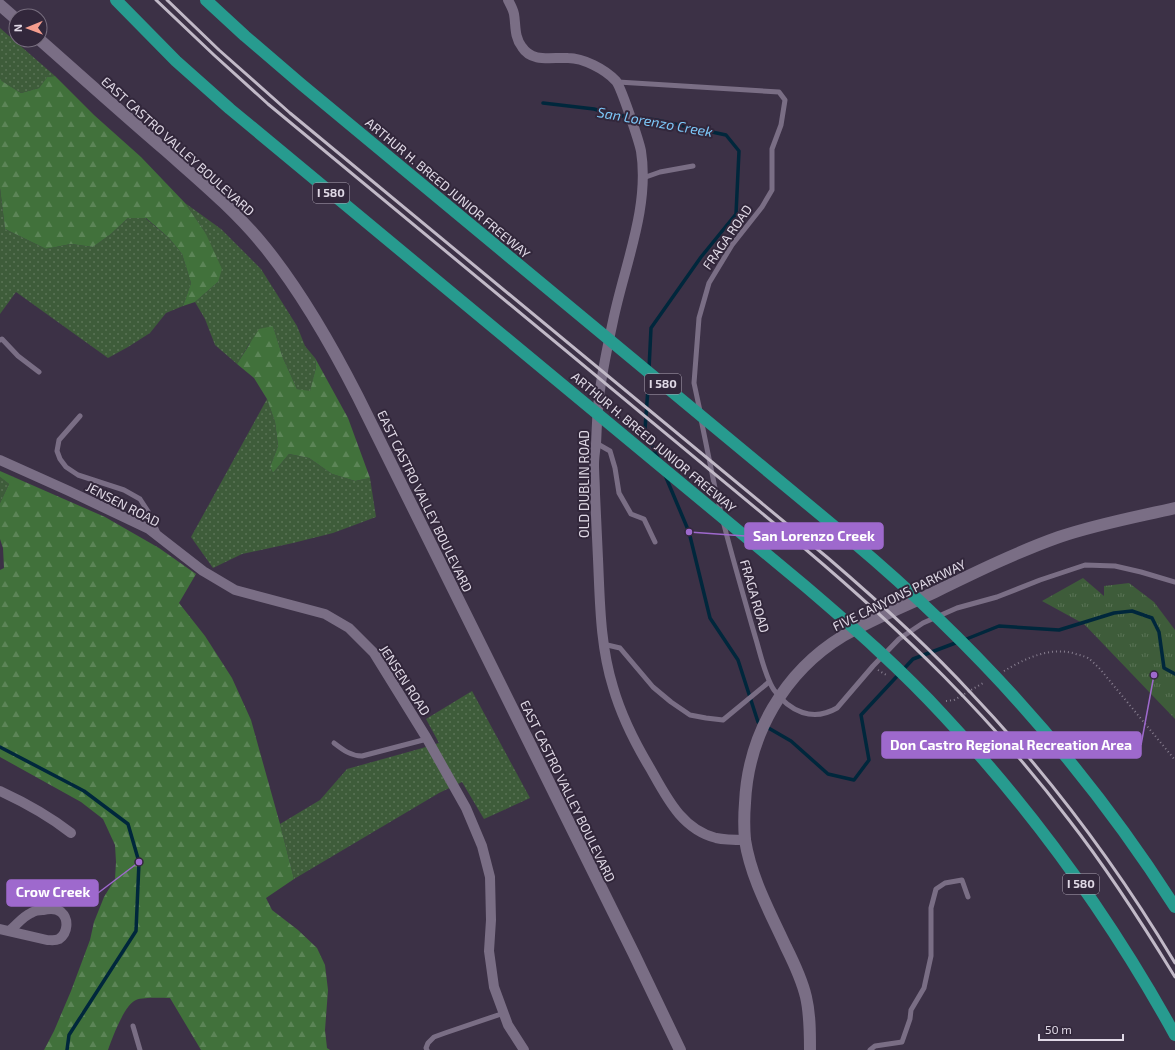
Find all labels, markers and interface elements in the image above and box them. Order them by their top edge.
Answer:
north arrow [8,8,48,48]
text: N [11,24,24,32]
street label: EAST CASTRO VALLEY BOULEVARD [98,73,258,219]
water label: San Lorenzo Creek [596,103,714,140]
street label: ARTHUR H. BREED JUNIOR FREEWAY [362,114,534,262]
road number: I 580 [313,183,349,203]
street label: FRAGA ROAD [699,202,755,272]
street label: ARTHUR H. BREED JUNIOR FREEWAY [568,368,740,516]
road number: I 580 [645,374,681,394]
street label: EAST CASTRO VALLEY BOULEVARD [374,408,476,594]
street label: OLD DUBLIN ROAD [576,430,592,538]
street label: JENSEN ROAD [83,479,163,529]
callout: San Lorenzo Creek [745,523,883,549]
text: San Lorenzo Creek [753,527,875,544]
street label: FIVE CANYONS PARKWAY [830,555,969,634]
street label: FRAGA ROAD [737,558,773,634]
street label: JENSEN ROAD [376,642,434,718]
street label: EAST CASTRO VALLEY BOULEVARD [517,698,619,884]
callout: Don Castro Regional Recreation Area [882,732,1141,758]
text: Don Castro Regional Recreation Area [890,736,1132,753]
road number: I 580 [1063,874,1099,894]
callout: Crow Creek [7,880,98,906]
text: Crow Creek [16,883,90,900]
scale bar [1039,1016,1123,1042]
text: 50 m [1045,1022,1072,1036]

